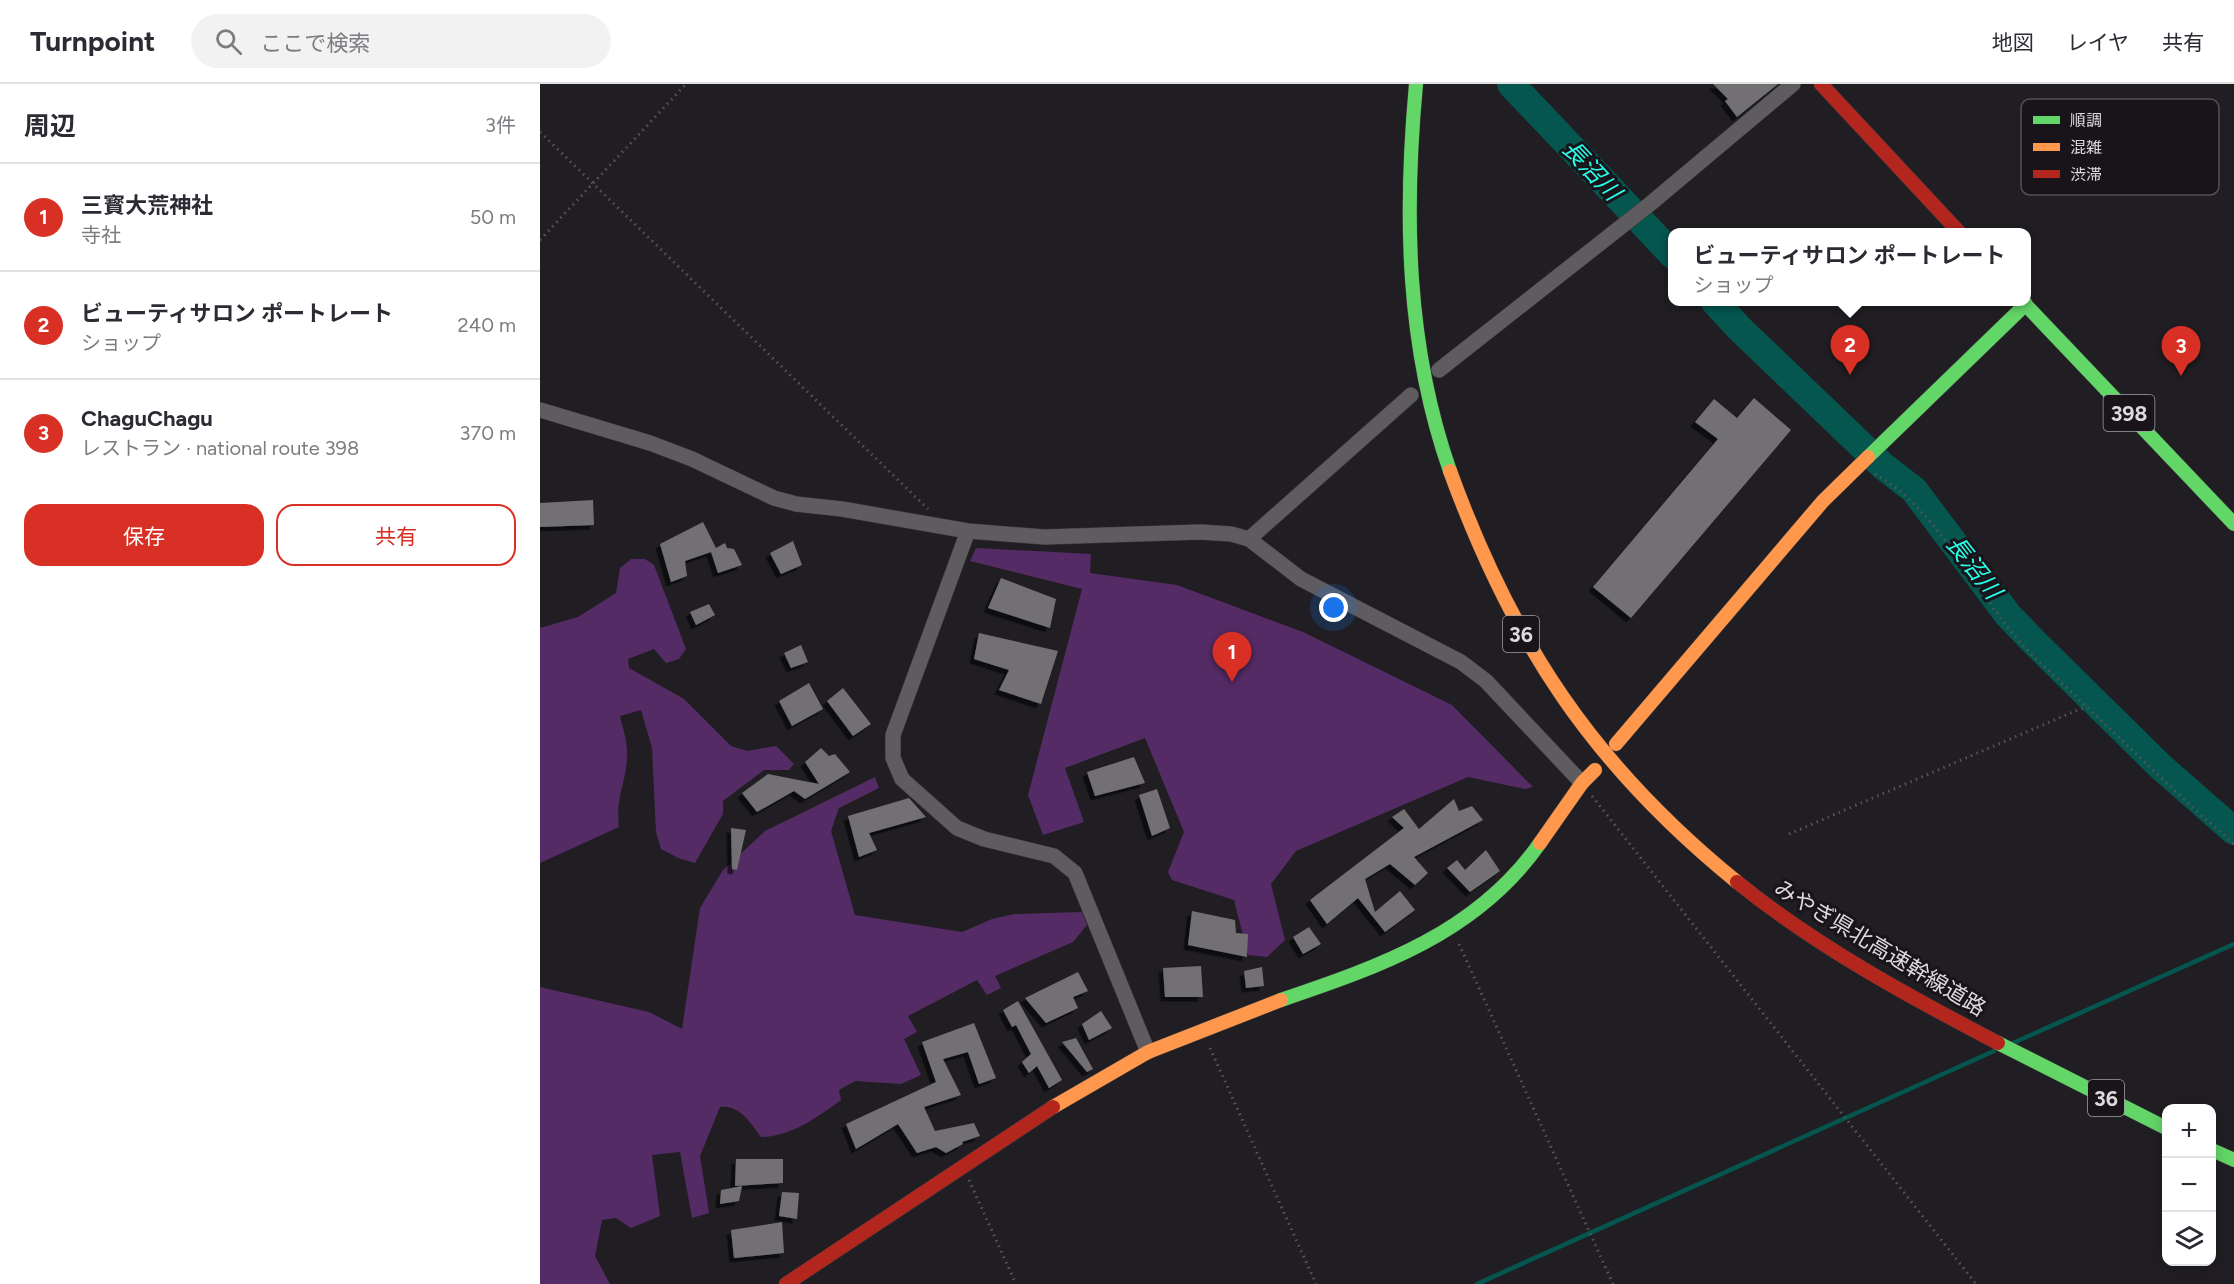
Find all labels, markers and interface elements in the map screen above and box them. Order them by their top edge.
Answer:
search box [191,14,611,68]
text: Turnpoint [30,24,155,58]
icon: search [212,25,245,58]
text: ここで検索 [260,30,370,57]
text: 地図 [1992,30,2034,55]
text: レイヤ [2067,30,2129,55]
text: 共有 [2162,30,2204,55]
legend [2021,99,2219,195]
text: 周辺 [24,110,76,142]
text: 順調 [2070,111,2102,130]
text: 3件 [485,113,516,137]
water label: 長沼川 [1557,134,1629,208]
text: 混雑 [2070,138,2102,157]
text: 渋滞 [2070,165,2102,184]
text: 三寳大荒神社 [81,192,213,219]
text: 1 [39,205,48,229]
text: 50 m [470,205,516,229]
text: 寺社 [81,223,121,247]
popup [1668,228,2031,306]
text: ビューティサロン ポートレート [1694,242,2005,269]
text: ショップ [1694,273,1774,297]
text: ビューティサロン ポートレート [81,300,393,327]
text: 2 [38,313,49,337]
text: 240 m [458,313,516,337]
pin: 2 [1830,326,1870,375]
pin: 3 [2162,326,2200,376]
text: ショップ [81,331,161,355]
road number: 398 [2104,395,2154,431]
text: ChaguChagu [81,405,213,432]
text: 3 [38,421,49,445]
text: 370 m [460,421,516,445]
text: レストラン · national route 398 [81,436,359,460]
button: 保存 [24,504,264,566]
button: 共有 [276,504,516,566]
water label: 長沼川 [1940,530,2009,607]
your location [1319,593,1348,622]
road number: 36 [1503,616,1539,652]
pin: 1 [1212,632,1252,682]
street label: みやぎ県北高速幹線道路 [1769,874,1991,1022]
road number: 36 [2088,1080,2124,1116]
map controls [2162,1104,2216,1266]
button: + [2162,1104,2216,1158]
button: − [2162,1158,2216,1212]
button: layers [2162,1212,2216,1266]

